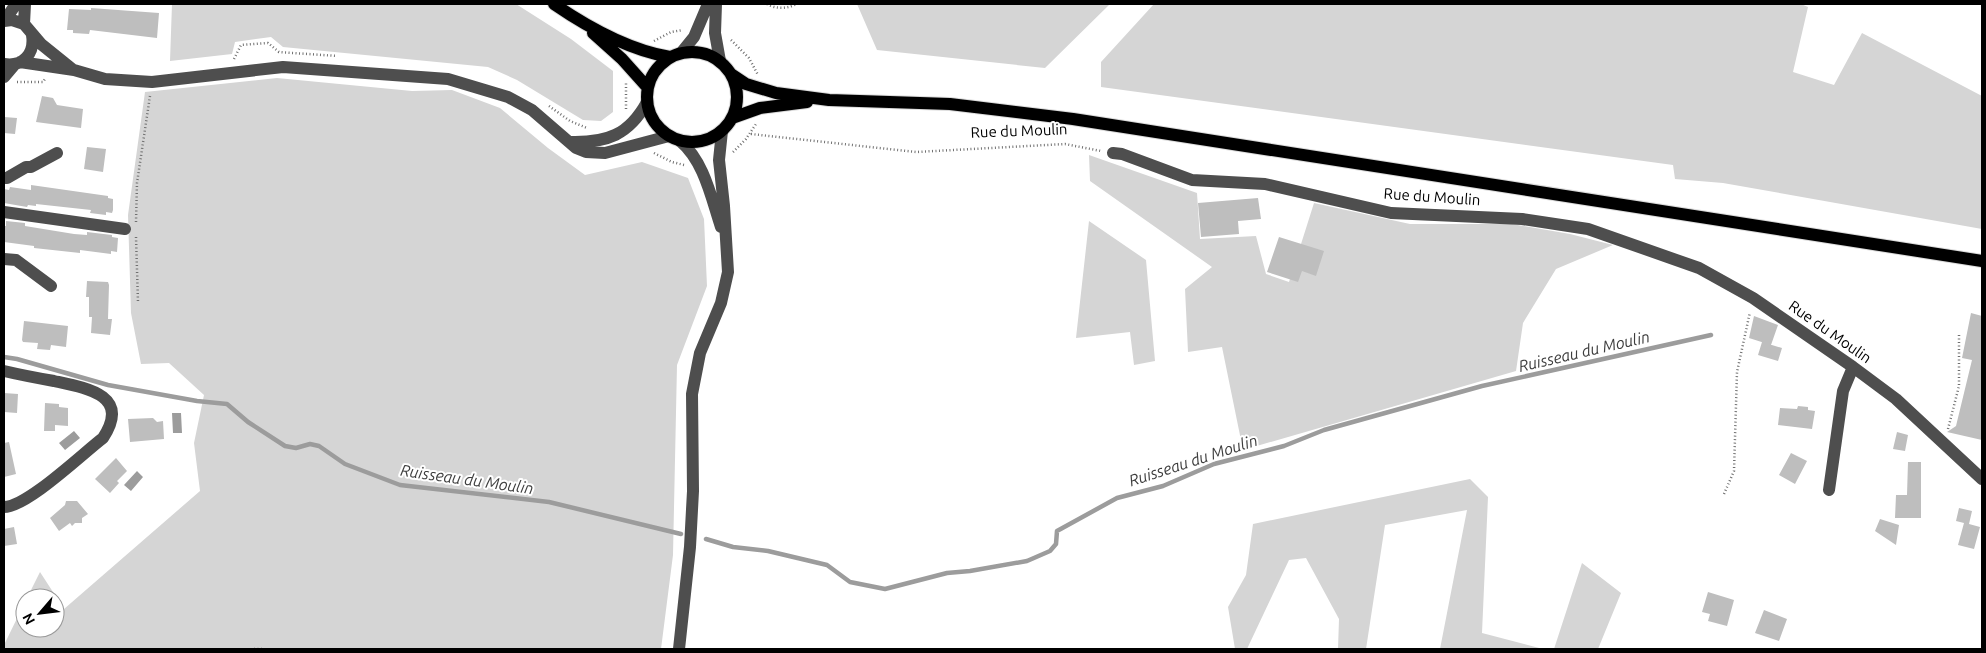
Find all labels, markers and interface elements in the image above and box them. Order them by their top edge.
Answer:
street label: Rue du Moulin [970,120,1068,141]
street label: Rue du Moulin [1383,185,1481,208]
street label: Rue du Moulin [1786,297,1875,366]
water label: Ruisseau du Moulin [1517,327,1651,375]
water label: Ruisseau du Moulin [1126,431,1260,489]
water label: Ruisseau du Moulin [399,461,535,497]
north arrow [15,588,65,638]
text: N [19,611,38,627]

